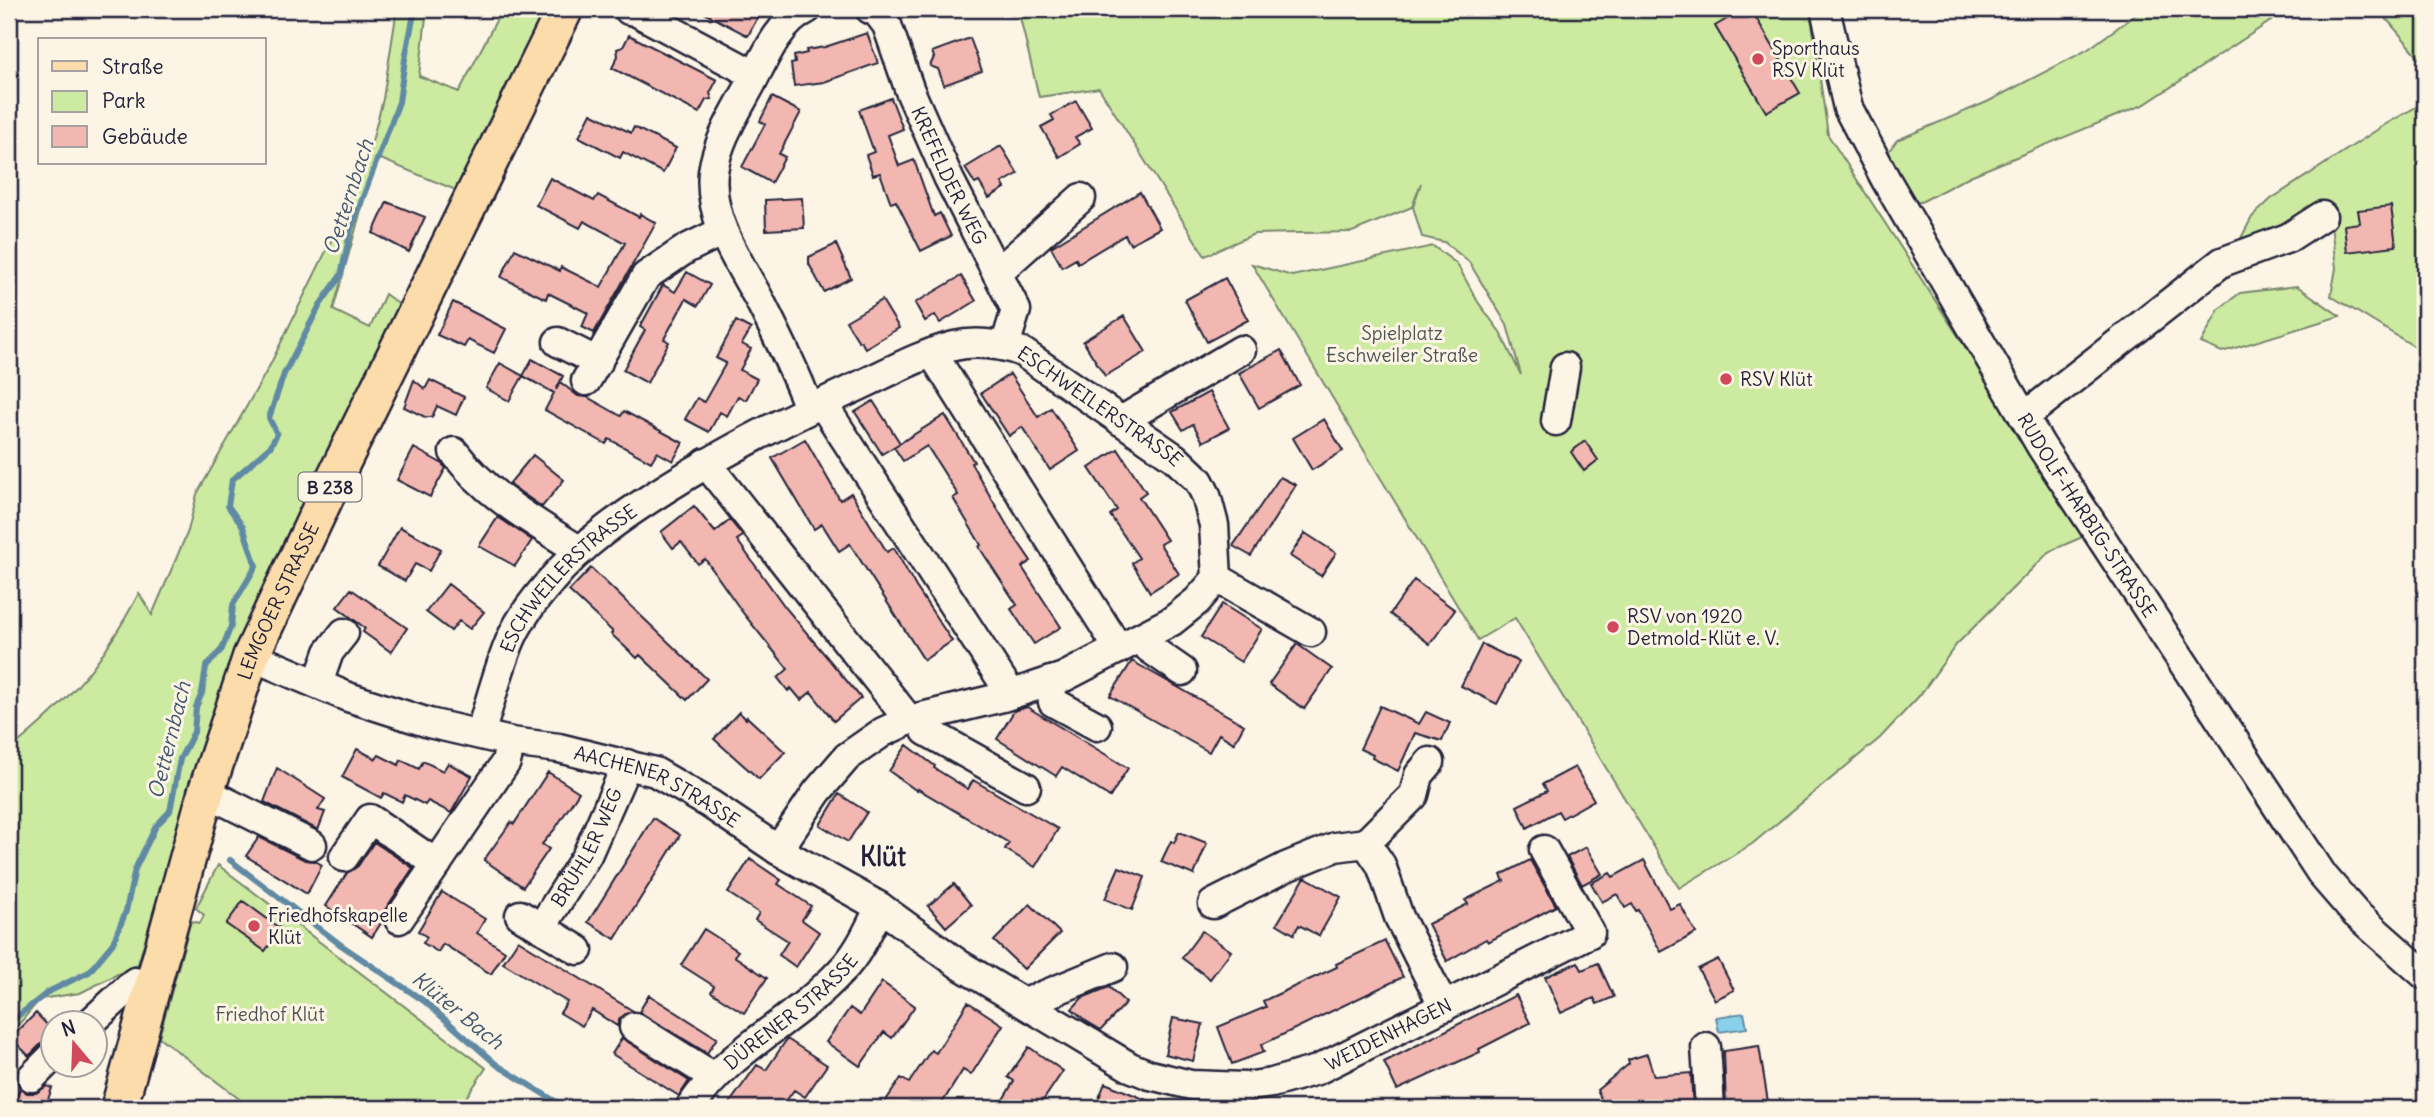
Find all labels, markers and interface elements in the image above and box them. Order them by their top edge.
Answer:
place label: Sporthaus RSV Klüt [1772,36,1860,82]
legend [38,38,266,164]
marker: Sporthaus RSV Klüt [1750,51,1766,67]
text: Straße [102,53,163,80]
text: Park [102,87,145,114]
street label: KREFELDER WEG [906,102,992,249]
text: Gebäude [102,123,188,150]
water label: Oetternbach [317,135,380,258]
park label: Spielplatz Eschweiler Straße [1326,321,1478,367]
street label: ESCHWEILERSTRASSE [1013,341,1188,471]
place label: RSV Klüt [1740,367,1813,391]
marker: RSV Klüt [1718,371,1734,387]
street label: RUDOLF-HARBIG-STRASSE [2012,409,2162,622]
road number: B 238 [298,472,362,502]
street label: ESCHWEILERSTRASSE [495,499,641,656]
street label: LEMGOER STRASSE [232,519,324,683]
place label: RSV von 1920 Detmold-Klüt e. V. [1627,604,1779,650]
marker: RSV von 1920 Detmold-Klüt e. V. [1605,619,1621,635]
water label: Oetternbach [141,678,197,801]
street label: AACHENER STRASSE [572,740,744,833]
street label: BRÜHLER WEG [545,784,627,911]
district label: Klüt [860,840,906,873]
place label: Friedhofskapelle Klüt [268,903,408,949]
marker: Friedhofskapelle Klüt [246,918,262,934]
street label: DÜRENER STRASSE [719,949,863,1075]
water label: Klüter Bach [407,965,510,1056]
street label: WEIDENHAGEN [1321,993,1455,1076]
park label: Friedhof Klüt [215,1002,325,1026]
north arrow [38,1009,108,1078]
text: N [58,1014,79,1041]

